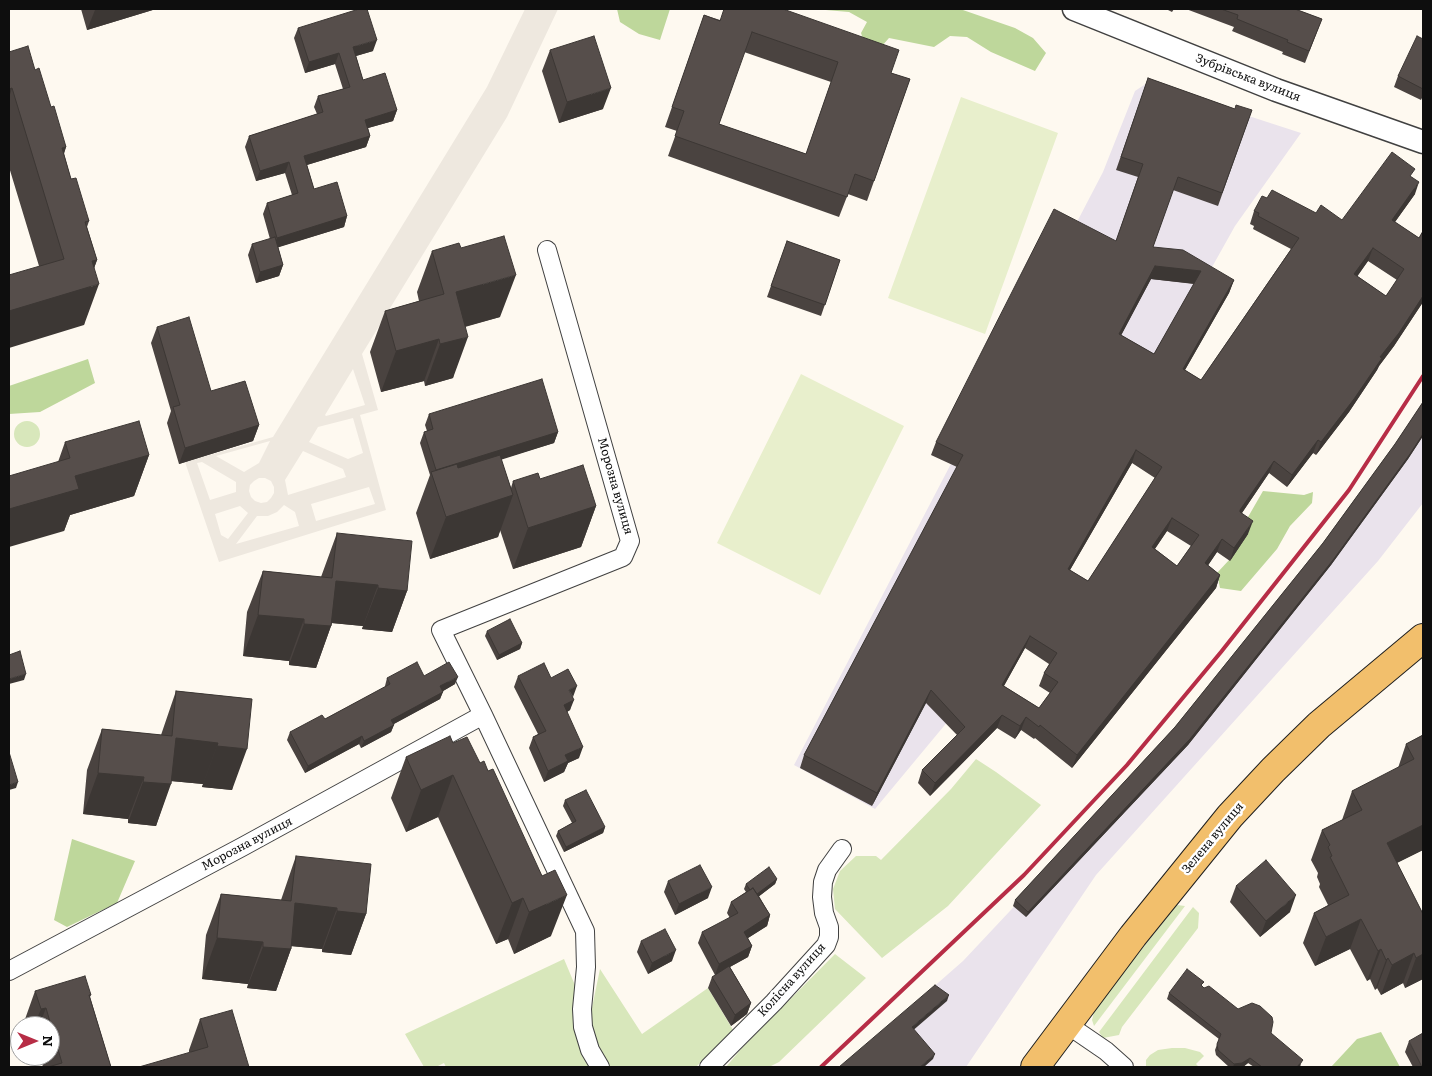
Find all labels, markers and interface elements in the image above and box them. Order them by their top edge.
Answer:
street label: Зубрівська вулиця [1193,51,1303,105]
street label: Морозна вулиця [594,436,636,536]
street label: Зелена вулиця [1179,800,1247,876]
street label: Морозна вулиця [199,814,295,874]
street label: Колісна вулиця [755,940,829,1020]
north arrow [10,1016,60,1066]
text: N [39,1035,59,1047]

